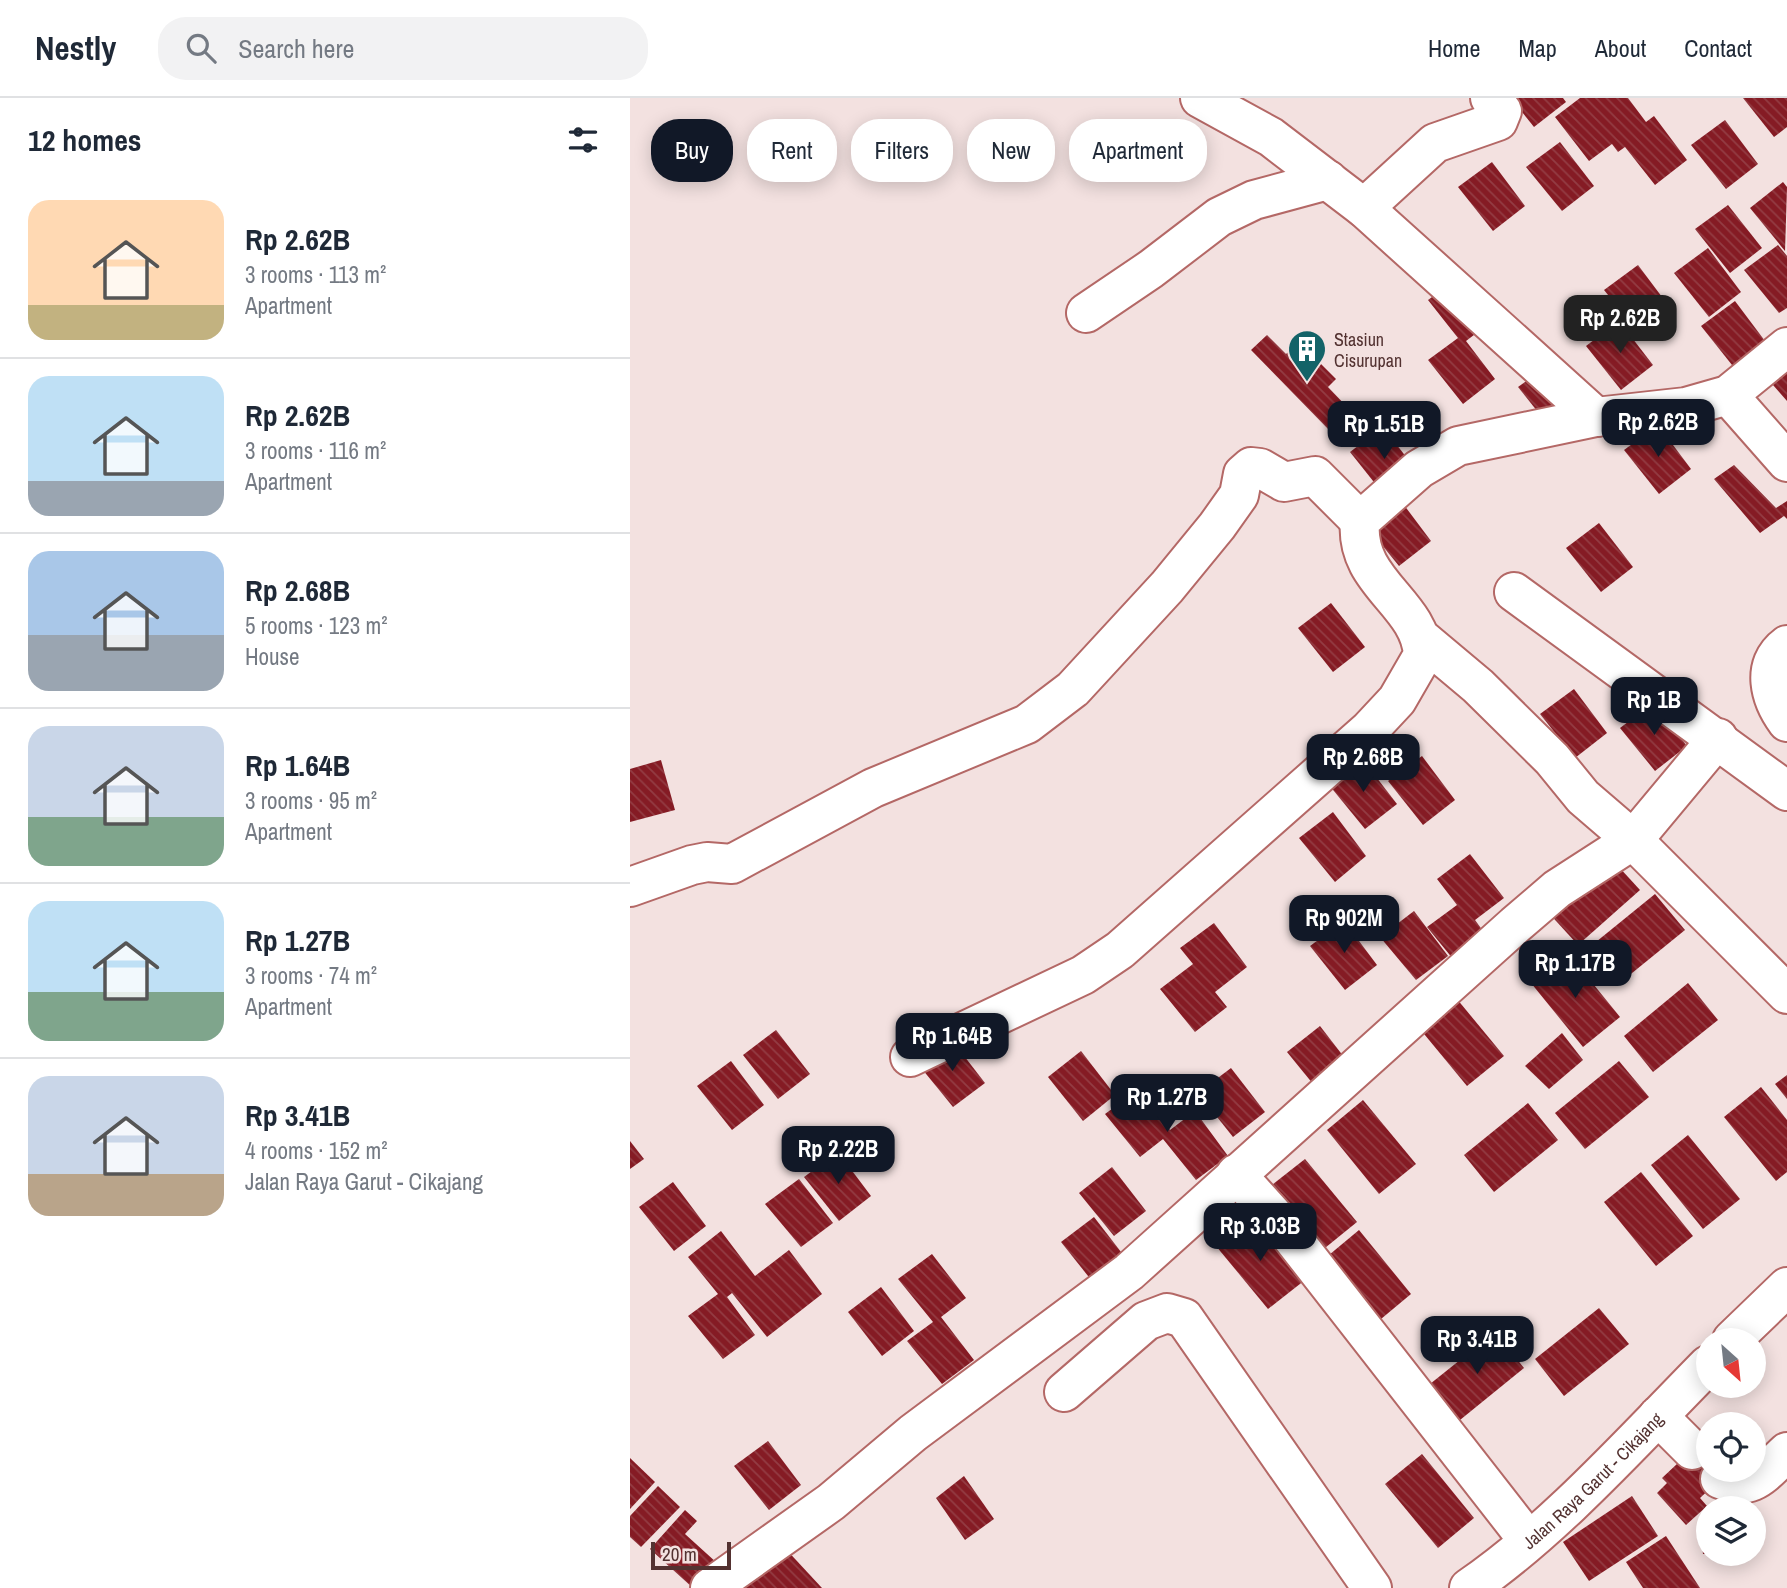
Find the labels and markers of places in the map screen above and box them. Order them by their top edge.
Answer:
pin: Rp 2.62B [1548,296,1692,355]
place label: Stasiun Cisurupan [1334,327,1402,373]
building icon: Stasiun Cisurupan [1286,328,1328,383]
pin: Rp 2.62B [1586,400,1730,459]
pin: Rp 1.51B [1312,402,1456,461]
pin: Rp 1B [1605,678,1703,737]
pin: Rp 2.68B [1291,734,1435,794]
pin: Rp 902M [1279,896,1409,955]
pin: Rp 1.17B [1503,940,1647,1000]
pin: Rp 1.64B [880,1014,1024,1073]
pin: Rp 1.27B [1095,1074,1239,1134]
pin: Rp 2.22B [766,1126,910,1186]
pin: Rp 3.03B [1188,1204,1332,1263]
pin: Rp 3.41B [1405,1316,1549,1376]

